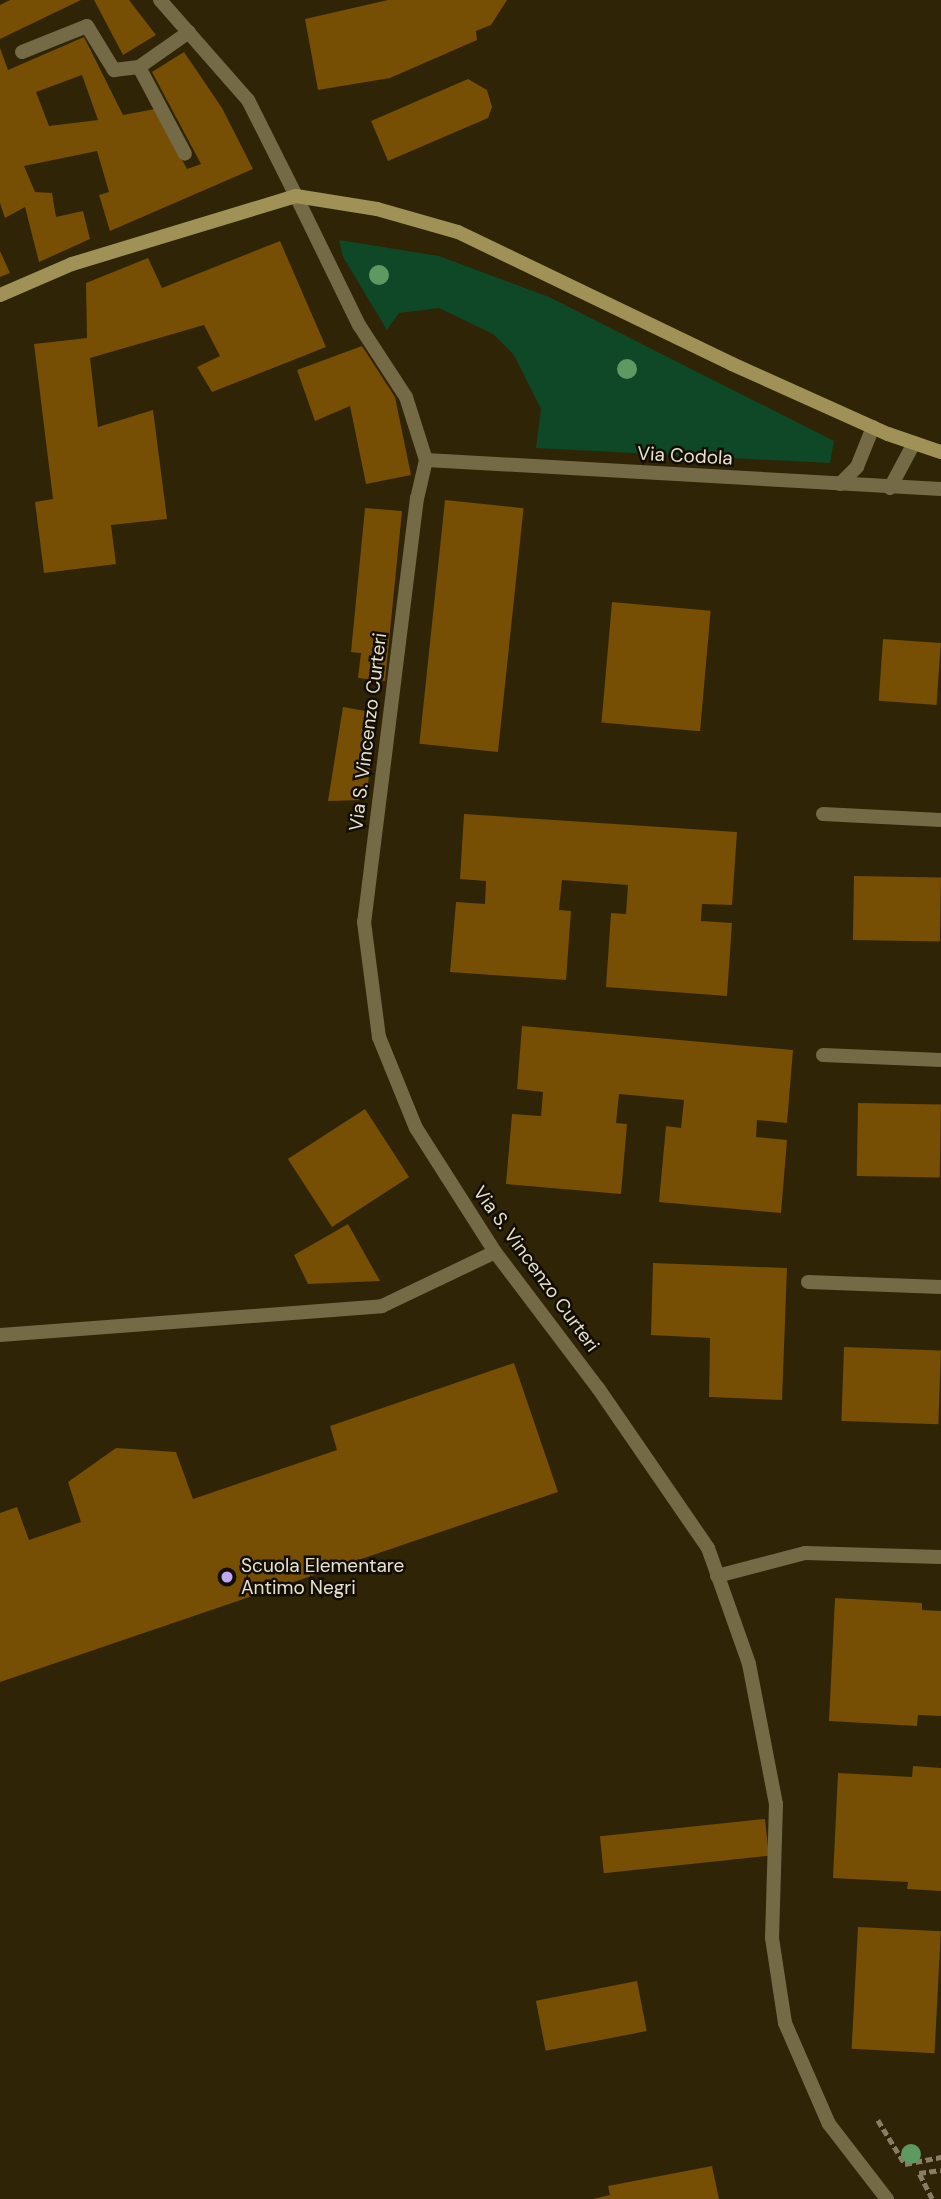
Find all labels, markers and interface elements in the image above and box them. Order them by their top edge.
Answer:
street label: Via Codola [637,442,733,470]
street label: Via S. Vincenzo Curteri [345,632,391,832]
street label: Via S. Vincenzo Curteri [468,1182,604,1356]
place label: Scuola Elementare Antimo Negri [241,1555,404,1599]
marker: Scuola Elementare Antimo Negri [219,1569,235,1585]

